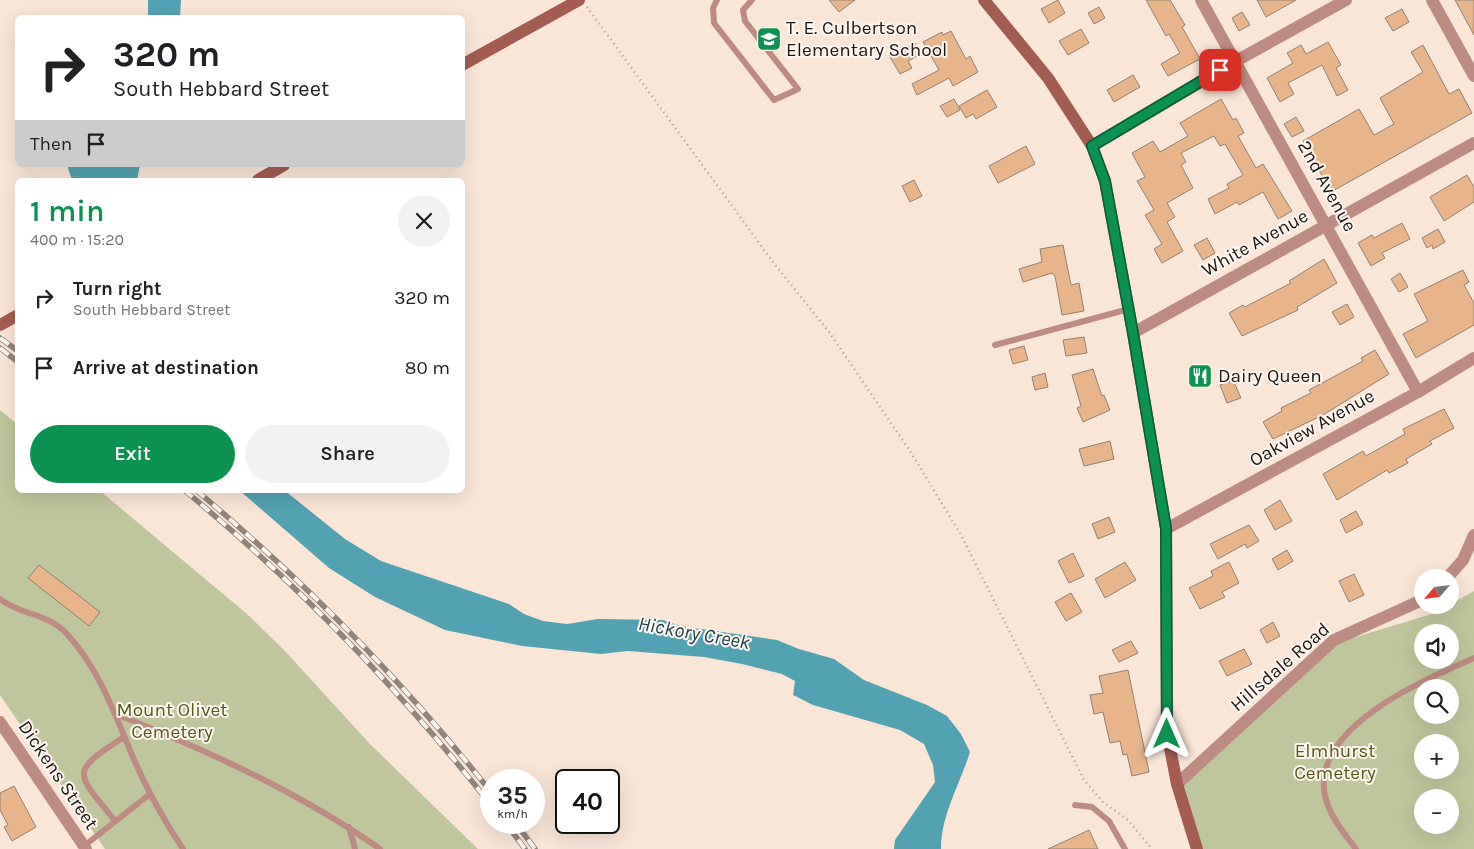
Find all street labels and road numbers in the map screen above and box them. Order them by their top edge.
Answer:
street label: 2nd Avenue [1293,137,1361,235]
street label: White Avenue [1198,205,1312,281]
street label: Oakview Avenue [1246,385,1378,471]
street label: Hillsdale Road [1226,618,1334,716]
street label: Dickens Street [13,716,103,834]

